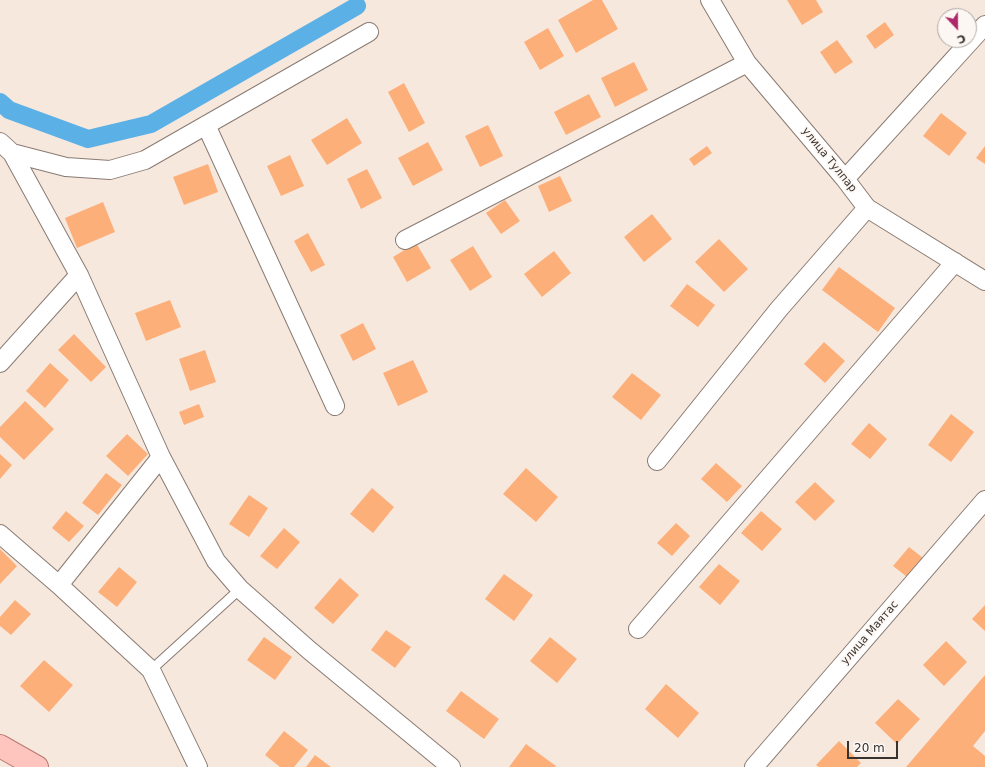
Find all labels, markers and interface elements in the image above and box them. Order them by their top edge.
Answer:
north arrow [937,8,977,48]
text: С [955,31,967,46]
street label: улица Тулпар [799,125,859,195]
street label: улица Маятас [839,598,901,668]
scale bar [849,733,900,759]
text: 20 m [854,741,885,755]

